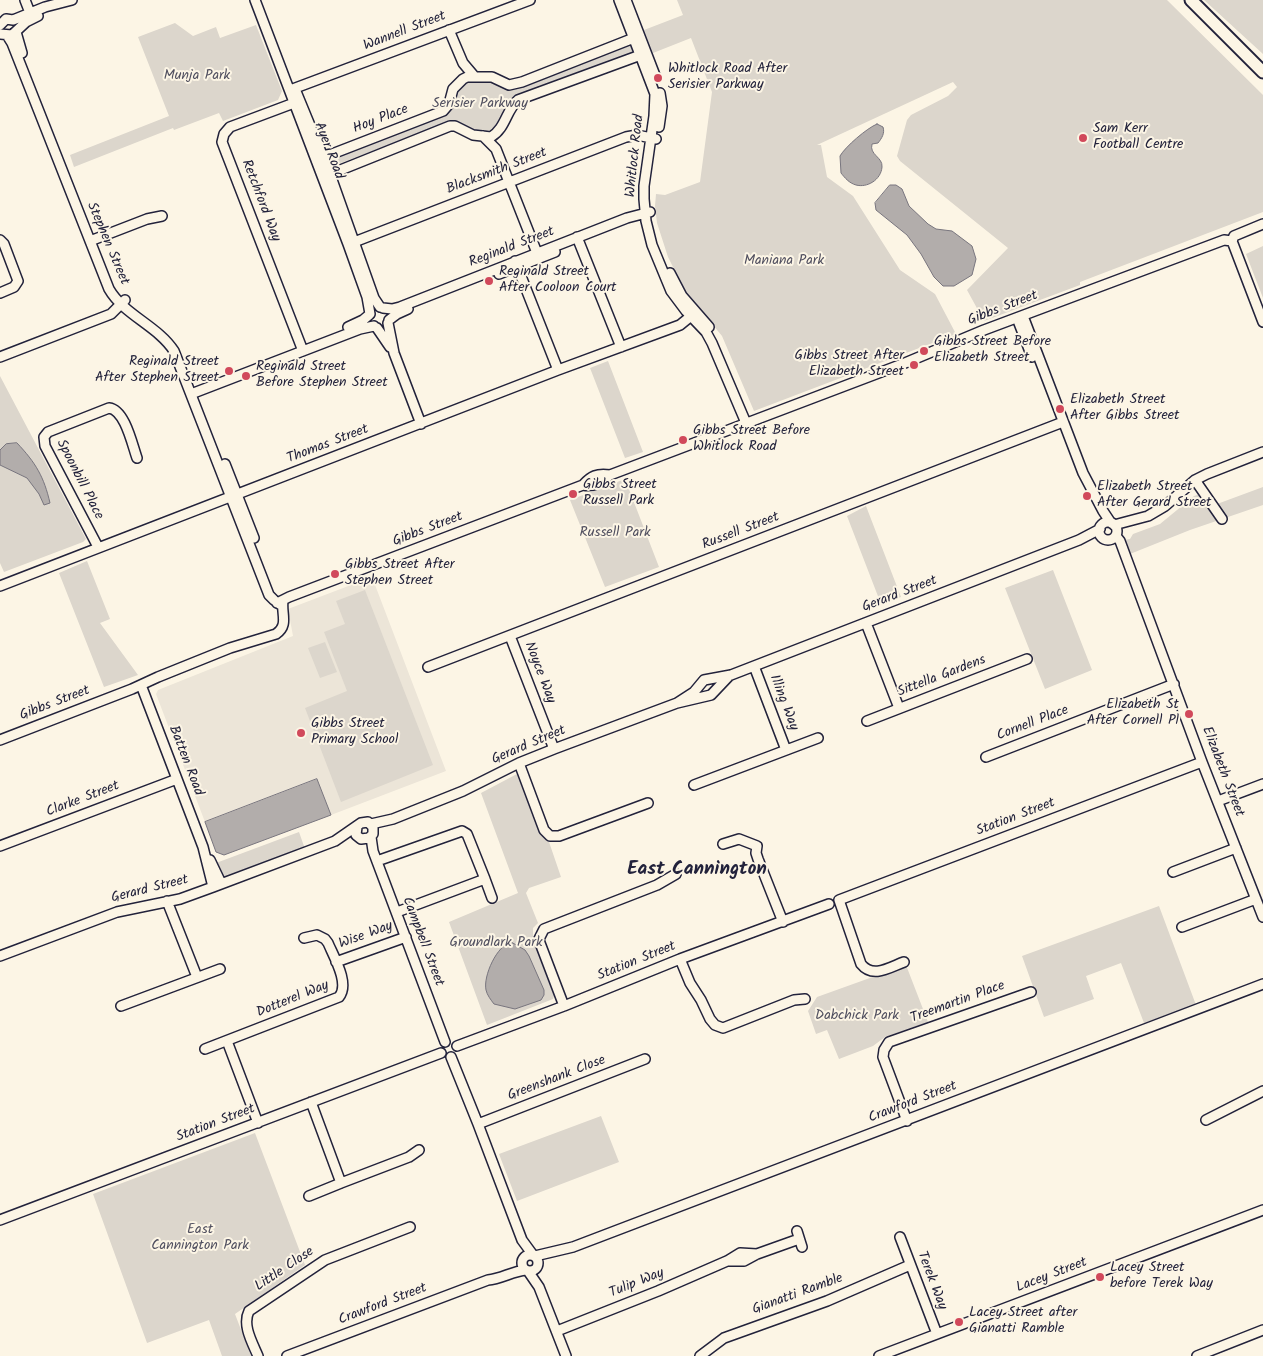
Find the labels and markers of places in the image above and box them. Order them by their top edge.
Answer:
place label: Whitlock Road After Serisier Parkway [668,62,787,94]
marker: Whitlock Road After Serisier Parkway [652,72,664,84]
place label: Sam Kerr Football Centre [1093,122,1183,154]
marker: Sam Kerr Football Centre [1077,132,1089,144]
place label: Reginald Street After Cooloon Court [499,265,617,298]
marker: Reginald Street After Cooloon Court [483,275,495,287]
place label: Gibbs Street Before Elizabeth Street [934,335,1051,368]
marker: Gibbs Street Before Elizabeth Street [918,345,930,357]
place label: Gibbs Street After Elizabeth Street [795,349,904,382]
place label: Reginald Street After Stephen Street [95,355,219,388]
marker: Gibbs Street After Elizabeth Street [908,359,920,371]
place label: Reginald Street Before Stephen Street [256,360,388,392]
marker: Reginald Street After Stephen Street [223,365,235,377]
marker: Reginald Street Before Stephen Street [240,370,252,382]
place label: Elizabeth Street After Gibbs Street [1070,393,1179,426]
marker: Elizabeth Street After Gibbs Street [1054,403,1066,415]
place label: Gibbs Street Before Whitlock Road [693,424,810,457]
marker: Gibbs Street Before Whitlock Road [677,434,689,446]
place label: Gibbs Street Russell Park [583,478,657,511]
place label: Elizabeth Street After Gerard Street [1097,480,1212,512]
marker: Gibbs Street Russell Park [567,488,579,500]
marker: Elizabeth Street After Gerard Street [1081,490,1093,502]
place label: Gibbs Street After Stephen Street [345,558,454,590]
marker: Gibbs Street After Stephen Street [329,568,341,580]
place label: Elizabeth St After Cornell Pl [1087,698,1179,730]
marker: Elizabeth St After Cornell Pl [1183,708,1195,720]
place label: Gibbs Street Primary School [311,717,398,750]
marker: Gibbs Street Primary School [295,727,307,739]
place label: Lacey Street before Terek Way [1110,1261,1213,1294]
marker: Lacey Street before Terek Way [1094,1271,1106,1283]
place label: Lacey Street after Gianatti Ramble [969,1306,1077,1338]
marker: Lacey Street after Gianatti Ramble [953,1316,965,1328]

